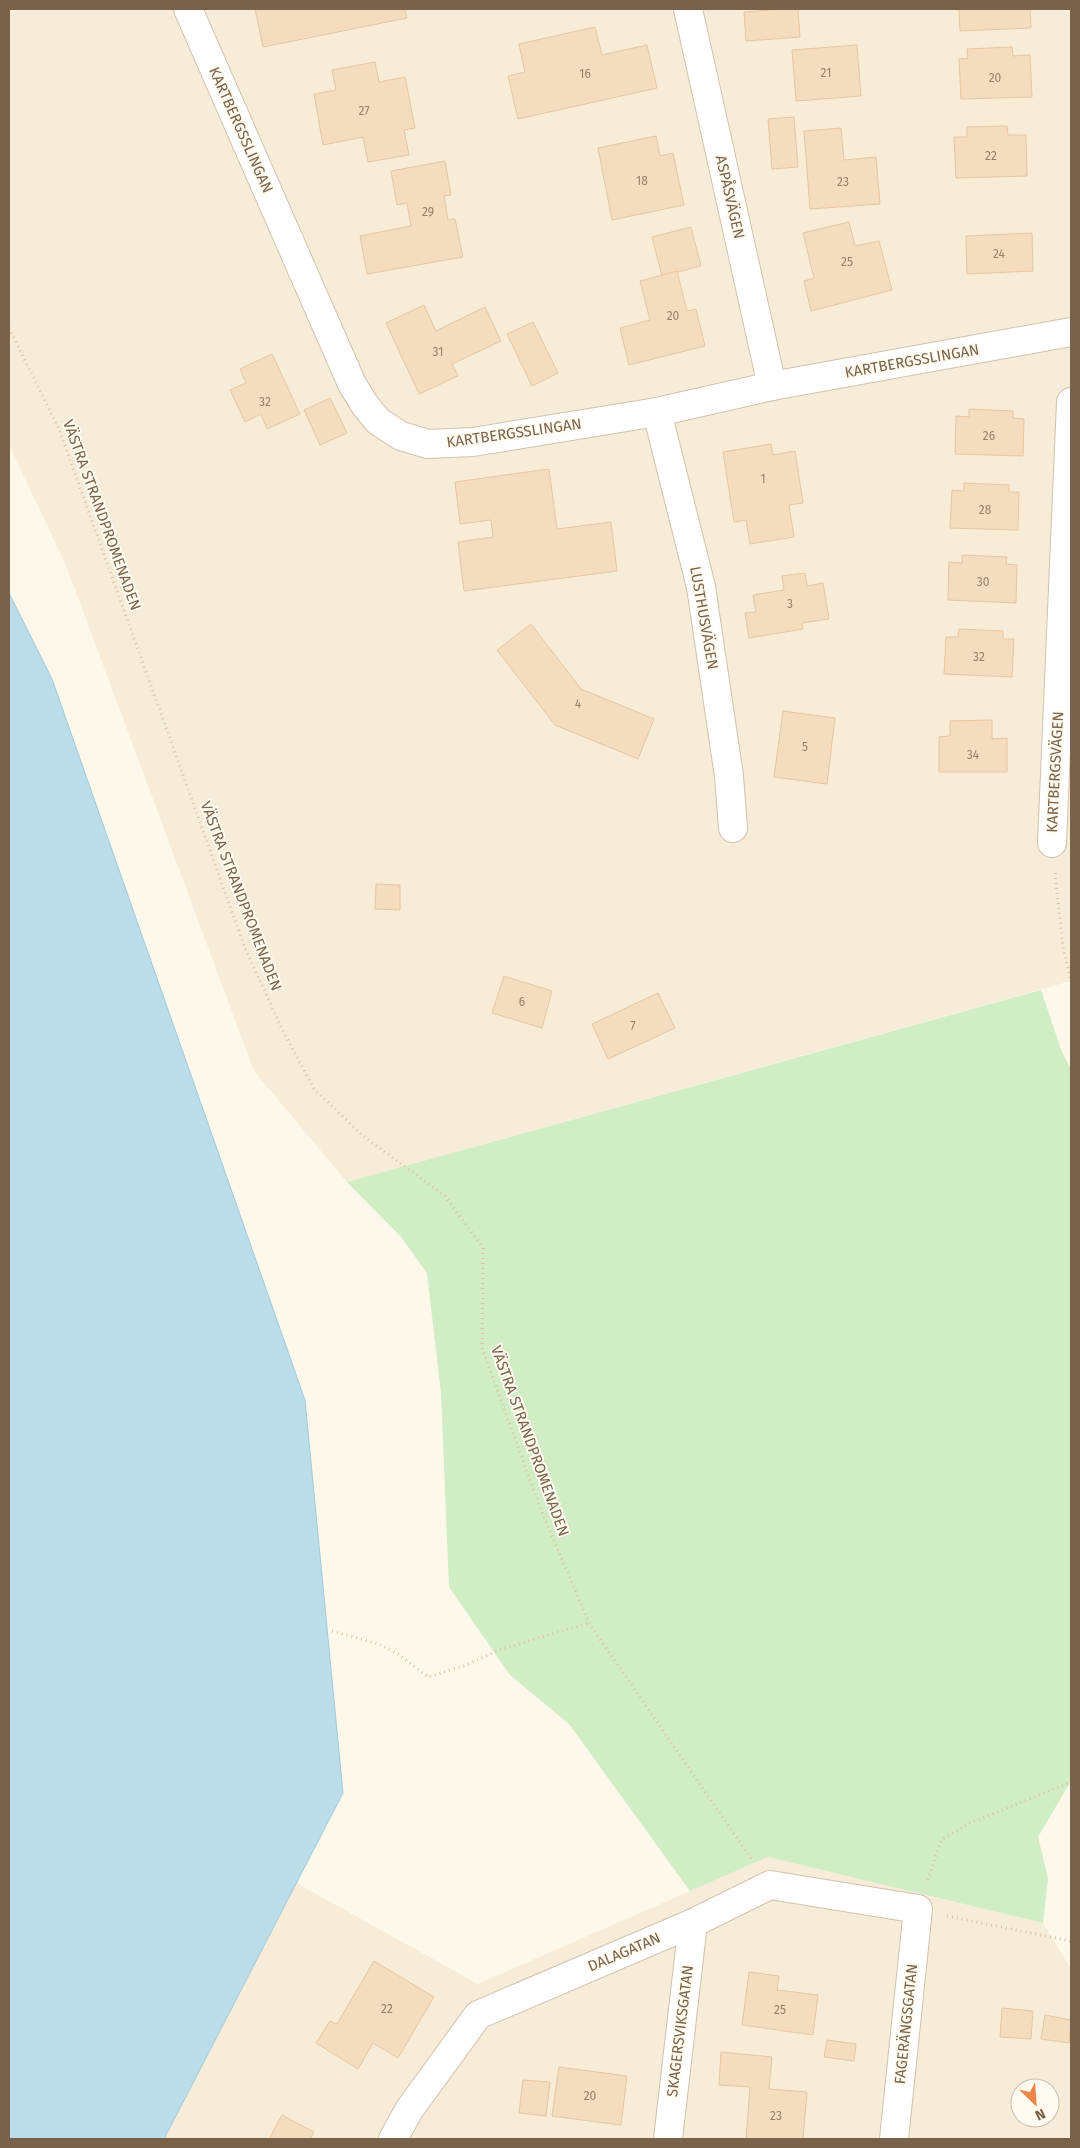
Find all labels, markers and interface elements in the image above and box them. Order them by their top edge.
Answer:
street label: KARTBERGSSLINGAN [205,64,277,196]
house number: 21 [821,66,831,80]
house number: 16 [579,67,591,81]
house number: 20 [989,71,1002,85]
house number: 27 [358,104,370,118]
house number: 22 [985,149,997,163]
street label: ASPÅSVÄGEN [712,153,748,241]
house number: 18 [636,174,648,188]
house number: 23 [837,175,849,189]
house number: 29 [422,205,434,219]
house number: 24 [993,247,1006,261]
house number: 25 [841,255,853,269]
house number: 20 [667,309,680,323]
street label: KARTBERGSSLINGAN [843,340,981,382]
house number: 31 [433,345,443,359]
house number: 32 [259,395,271,409]
street label: KARTBERGSSLINGAN [445,415,583,451]
street label: VÄSTRA STRANDPROMENADEN [59,417,145,613]
house number: 26 [983,429,995,443]
house number: 1 [760,472,766,486]
house number: 28 [979,503,992,517]
street label: LUSTHUSVÄGEN [686,565,722,671]
house number: 30 [977,575,990,589]
house number: 3 [787,597,793,611]
house number: 32 [973,650,985,664]
house number: 4 [575,697,582,711]
street label: KARTBERGSVÄGEN [1043,711,1067,833]
house number: 5 [802,740,808,754]
house number: 34 [967,748,980,762]
street label: VÄSTRA STRANDPROMENADEN [196,799,286,993]
house number: 6 [519,995,525,1009]
house number: 7 [630,1019,636,1033]
street label: VÄSTRA STRANDPROMENADEN [487,1343,573,1539]
street label: DALAGATAN [585,1929,663,1975]
street label: FAGERÄNGSGATAN [891,1963,921,2085]
street label: SKAGERSVIKSGATAN [663,1964,697,2098]
house number: 22 [381,2002,393,2016]
house number: 25 [774,2003,786,2017]
north arrow [1010,2078,1060,2128]
house number: 20 [584,2089,597,2103]
text: N [1032,2105,1048,2124]
house number: 23 [770,2109,782,2123]

